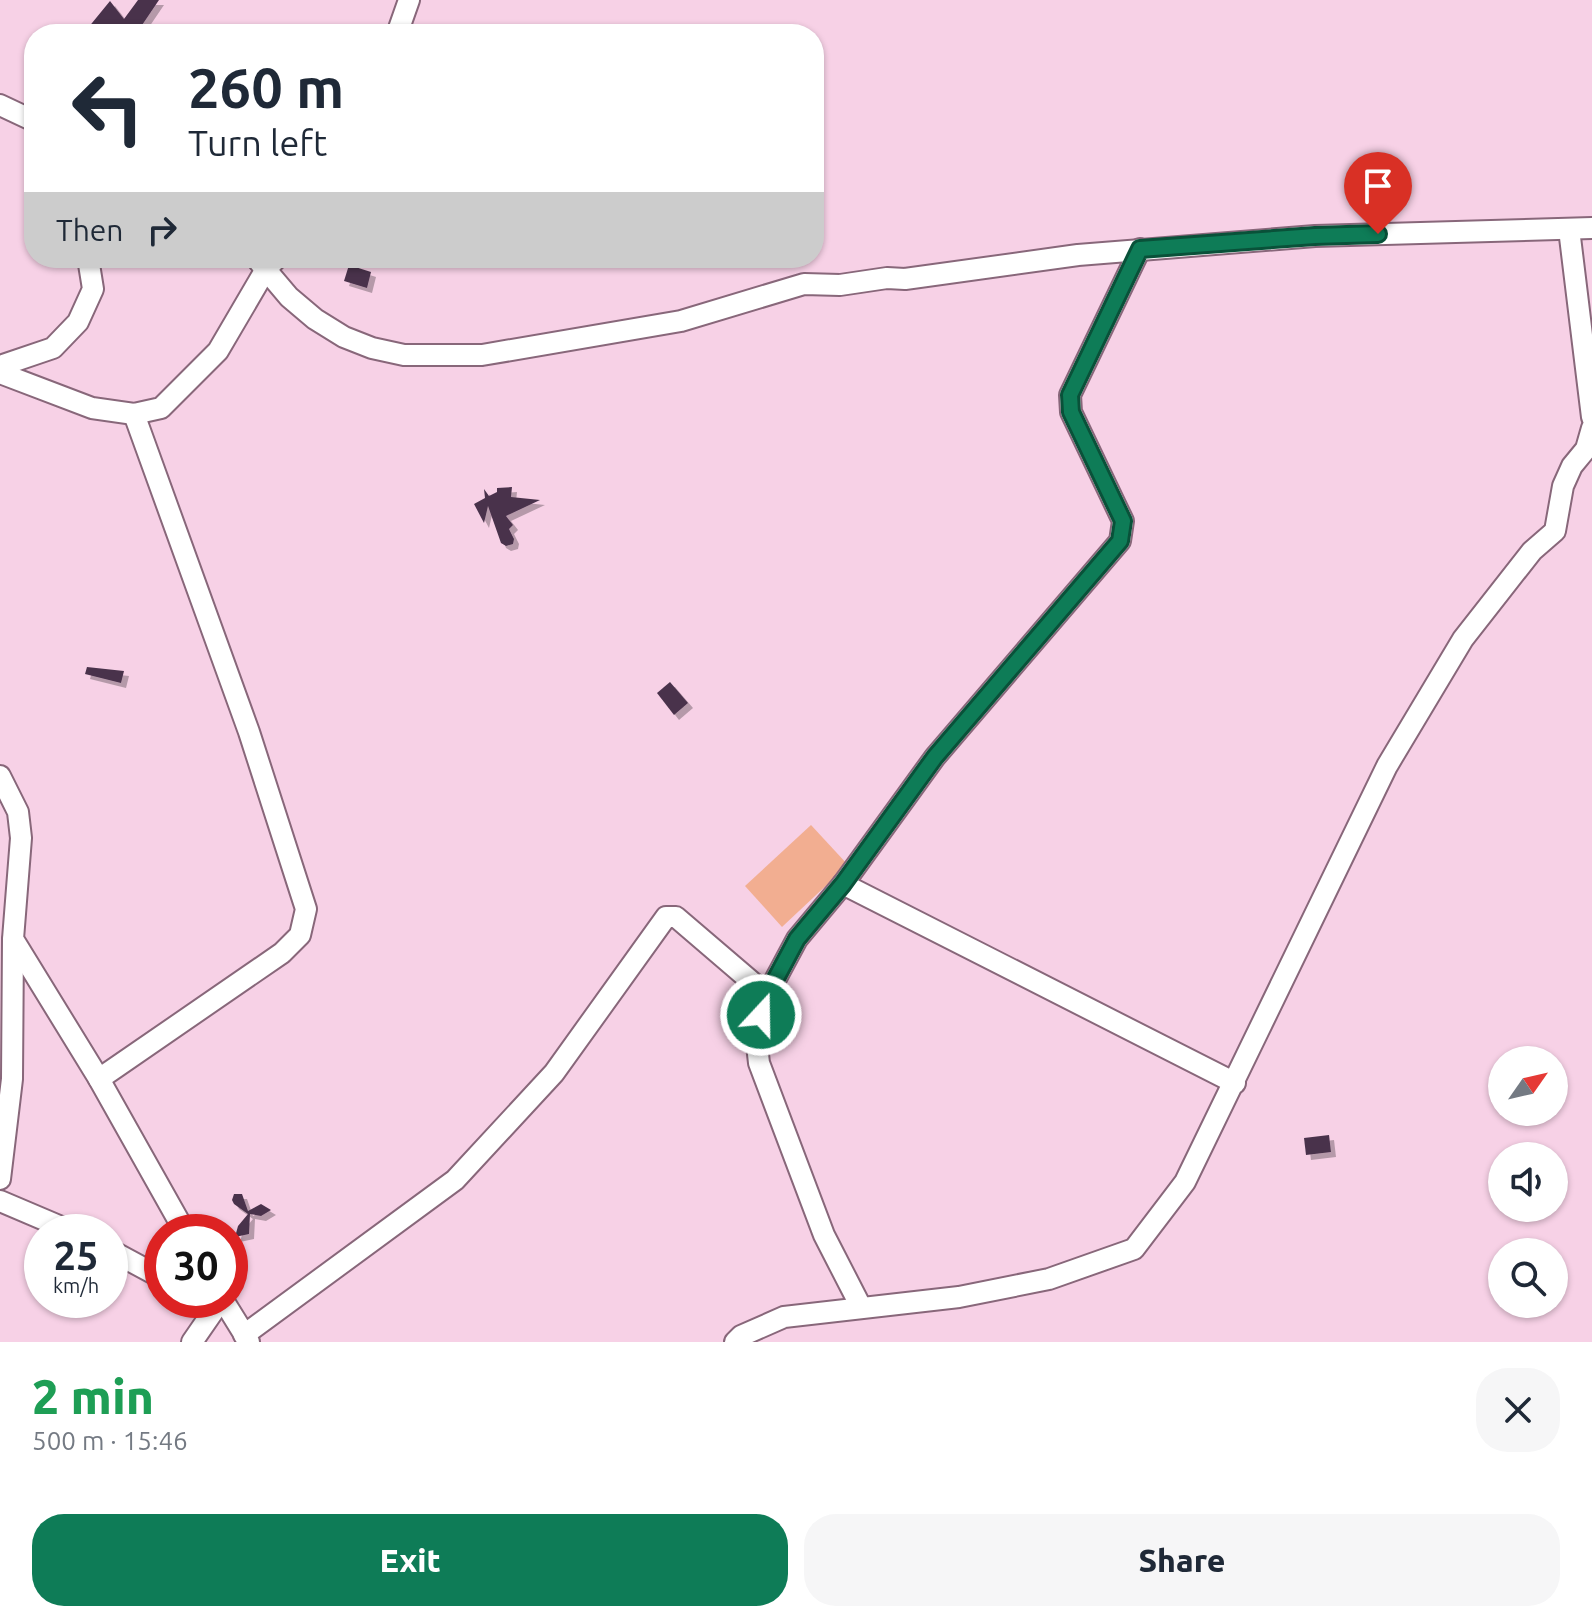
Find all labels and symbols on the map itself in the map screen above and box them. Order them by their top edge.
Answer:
pin [1344,152,1412,234]
position arrow [719,973,803,1057]
north arrow [1488,1046,1568,1126]
speed limit sign: 30 [144,1214,248,1318]

